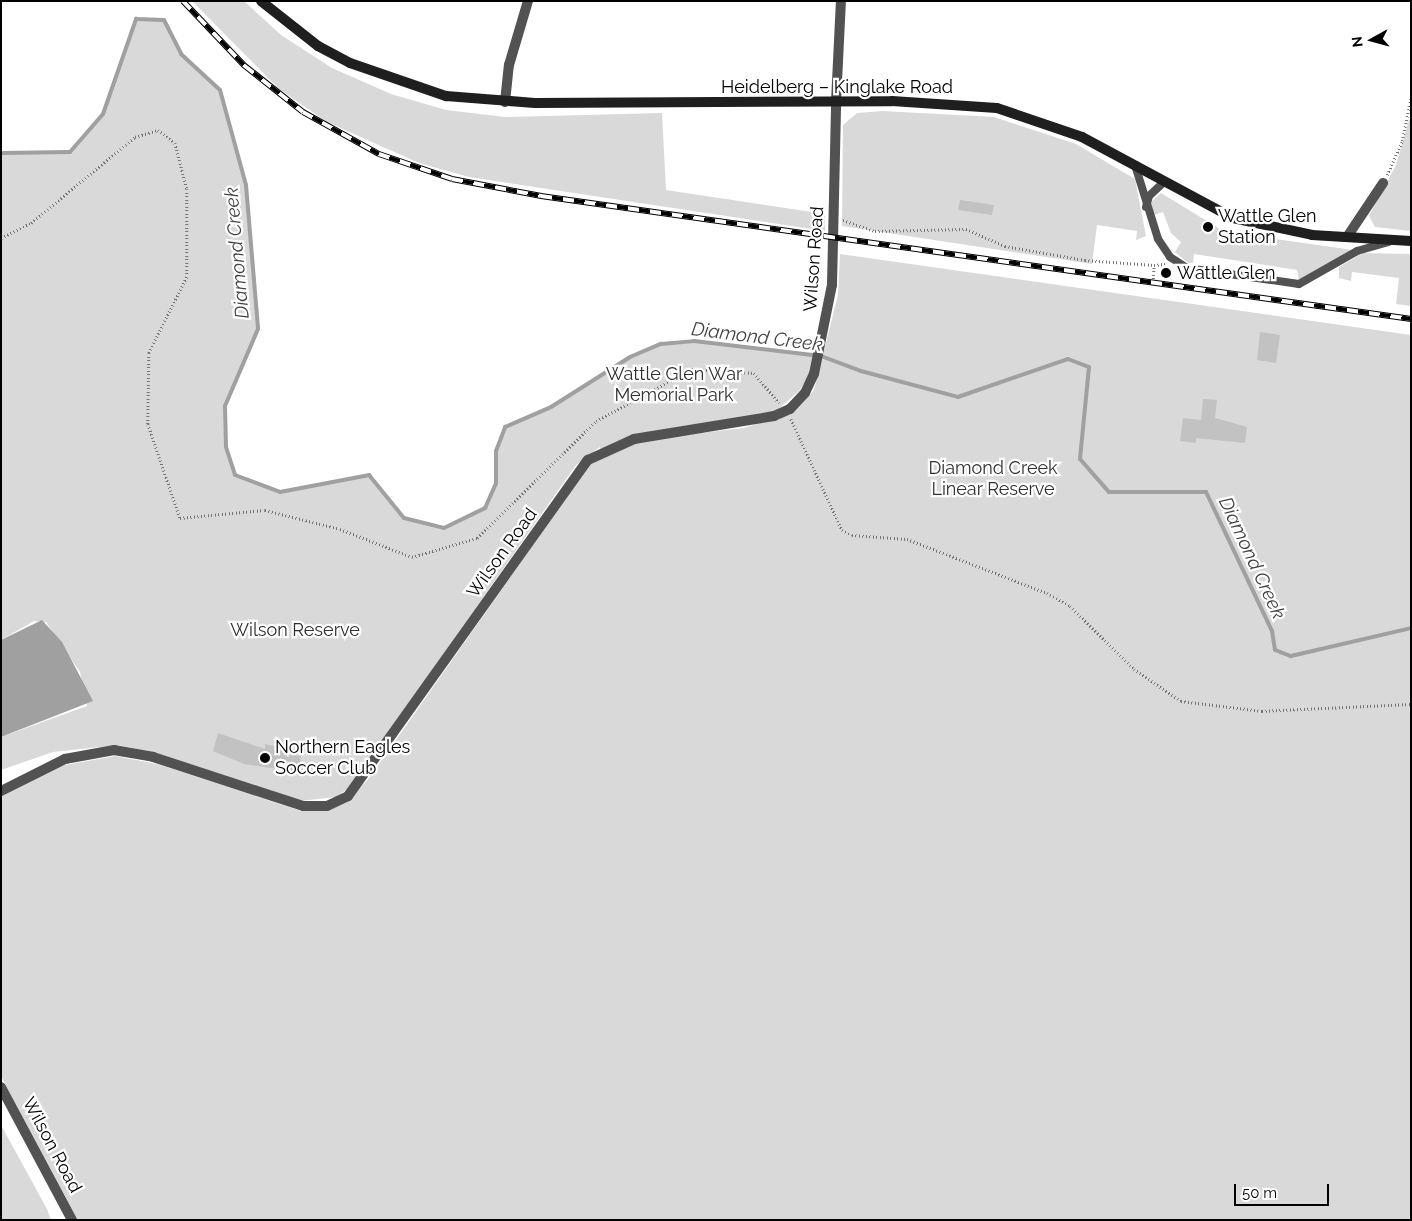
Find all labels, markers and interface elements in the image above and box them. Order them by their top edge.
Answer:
north arrow [1347,15,1397,65]
text: N [1349,36,1366,48]
street label: Heidelberg – Kinglake Road [721,76,953,98]
water label: Diamond Creek [220,186,254,320]
street label: Wilson Road [800,206,828,312]
place label: Wattle Glen Station [1218,206,1317,248]
marker: Wattle Glen Station [1202,221,1214,233]
place label: Wattle Glen [1177,262,1276,284]
marker: Wattle Glen [1159,266,1173,280]
water label: Diamond Creek [690,318,824,356]
park label: Wattle Glen War Memorial Park [605,364,743,406]
park label: Diamond Creek Linear Reserve [928,458,1058,500]
water label: Diamond Creek [1214,493,1290,623]
street label: Wilson Road [462,504,542,602]
park label: Wilson Reserve [230,619,360,641]
place label: Northern Eagles Soccer Club [275,737,410,780]
marker: Northern Eagles Soccer Club [259,752,271,764]
street label: Wilson Road [18,1093,86,1197]
scale bar [1237,1174,1332,1206]
text: 50 m [1242,1184,1277,1202]

